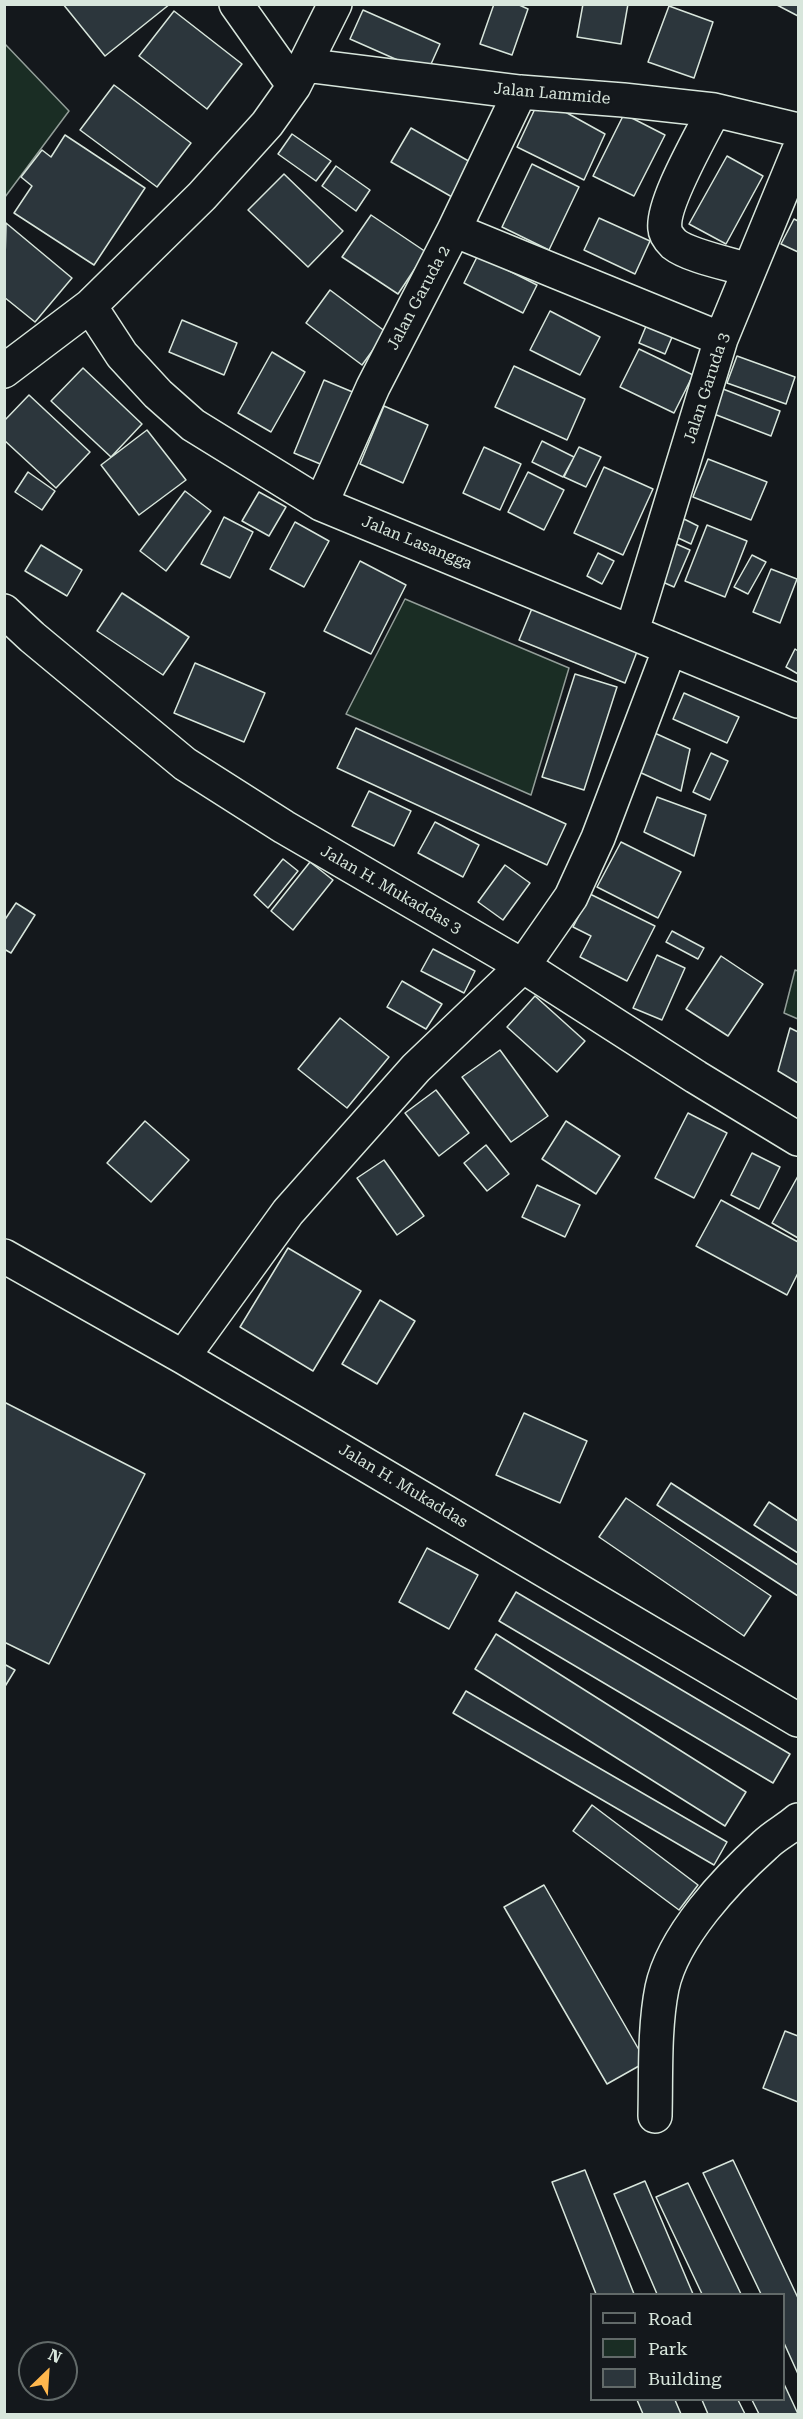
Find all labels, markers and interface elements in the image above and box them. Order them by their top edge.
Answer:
street label: Jalan Lammide [493,79,611,109]
street label: Jalan Garuda 2 [383,243,455,353]
street label: Jalan Garuda 3 [680,330,734,446]
street label: Jalan Lasangga [359,512,475,574]
street label: Jalan H. Mukaddas 3 [317,842,465,938]
street label: Jalan H. Mukaddas [335,1440,471,1532]
legend [590,2293,785,2401]
text: Road [648,2308,692,2329]
text: Park [648,2338,688,2359]
north arrow [18,2341,78,2401]
text: N [45,2345,65,2367]
text: Building [648,2368,722,2389]

